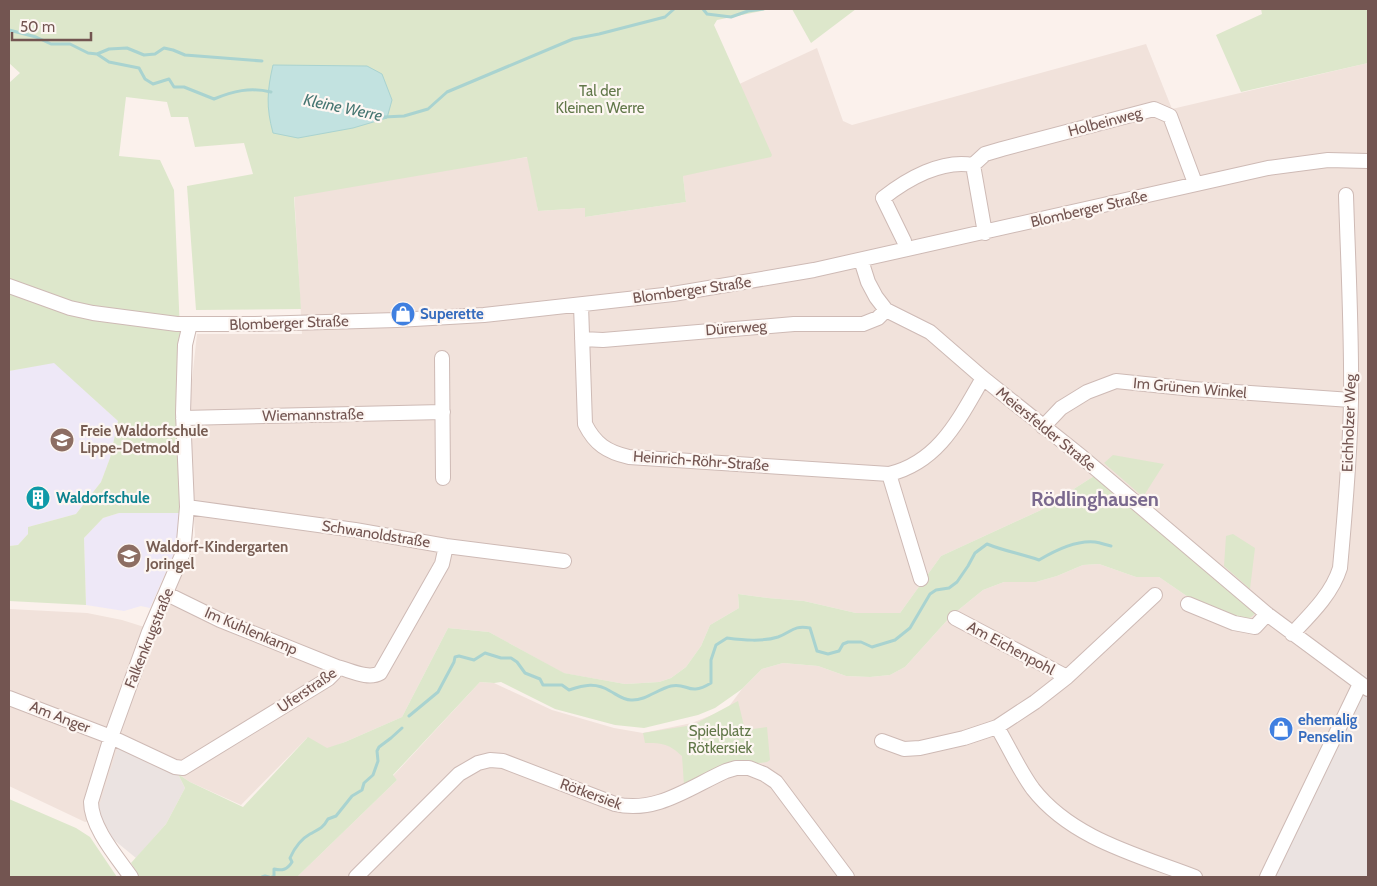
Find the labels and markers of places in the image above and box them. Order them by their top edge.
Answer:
shop icon: Superette [390,301,416,327]
place label: Superette [420,305,484,323]
place label: Freie Waldorfschule Lippe-Detmold [80,422,209,457]
school or university icon: Freie Waldorfschule Lippe-Detmold [49,427,75,453]
building icon: Waldorfschule [25,485,51,511]
place label: Waldorfschule [56,489,150,507]
place label: Waldorf-Kindergarten Joringel [145,538,288,573]
school or university icon: Waldorf-Kindergarten Joringel [116,543,142,569]
place label: ehemalig Penselin [1298,711,1358,746]
shop icon: ehemalig Penselin [1268,716,1294,742]

